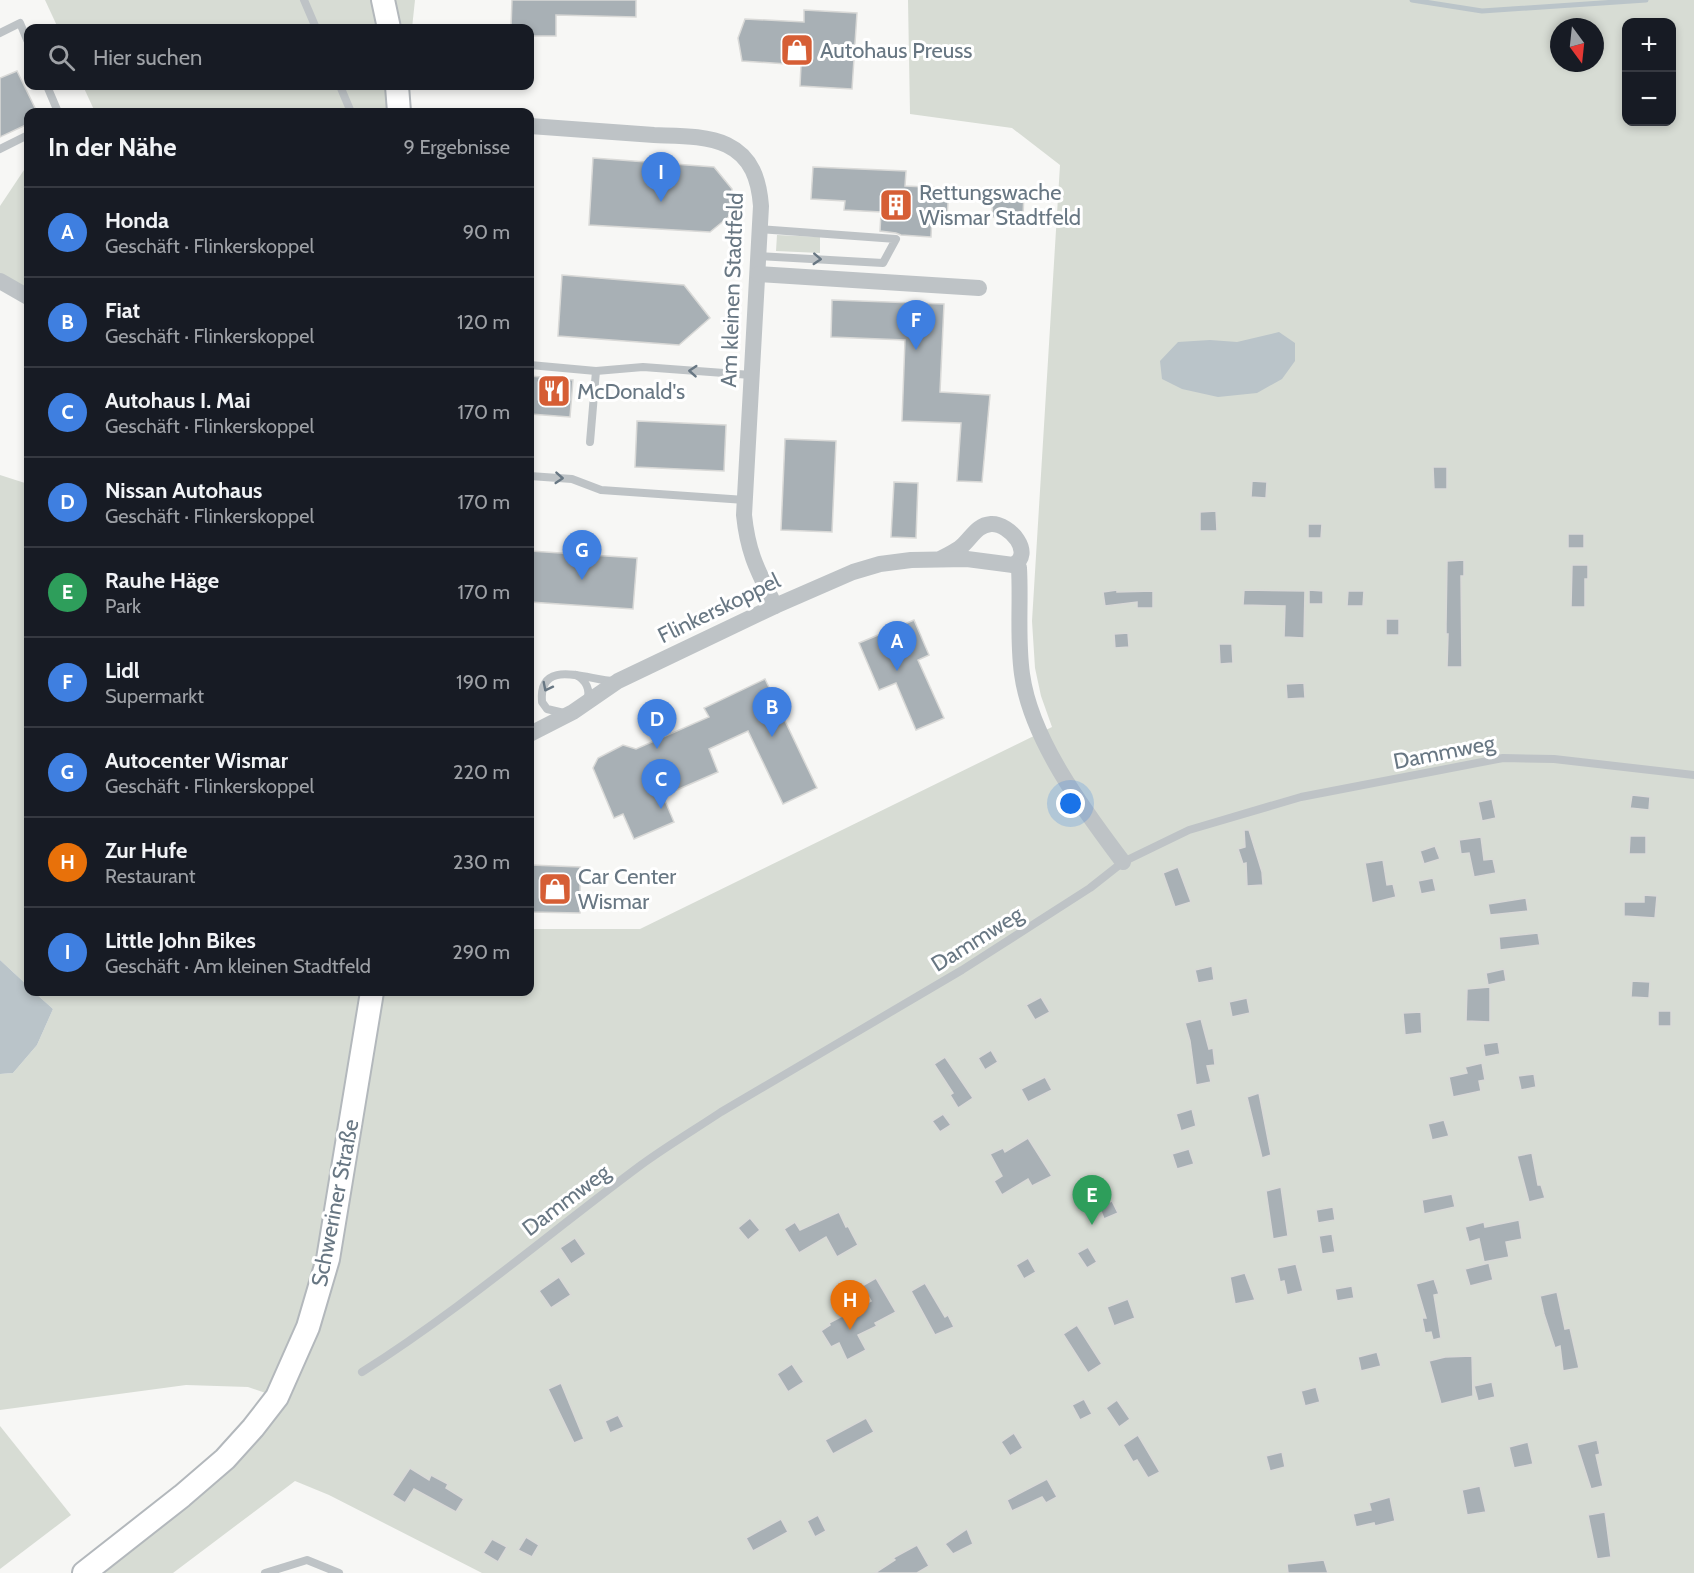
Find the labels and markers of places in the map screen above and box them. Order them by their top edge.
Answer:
shop icon: Autohaus Preuss [779,32,815,68]
place label: Autohaus Preuss [820,37,972,64]
pin: I [642,152,680,202]
place label: Rettungswache Wismar Stadtfeld [919,179,1081,231]
building icon: Rettungswache Wismar Stadtfeld [878,187,914,223]
pin: F [896,300,936,350]
restaurant icon: McDonald's [536,373,572,409]
place label: McDonald's [577,378,685,405]
pin: G [562,530,602,580]
pin: A [878,622,916,671]
pin: B [752,688,792,737]
pin: D [638,700,676,749]
pin: C [642,760,680,809]
place label: Car Center Wismar [578,863,676,915]
shop icon: Car Center Wismar [537,871,573,907]
pin: E [1072,1176,1112,1225]
pin: H [830,1280,870,1330]

